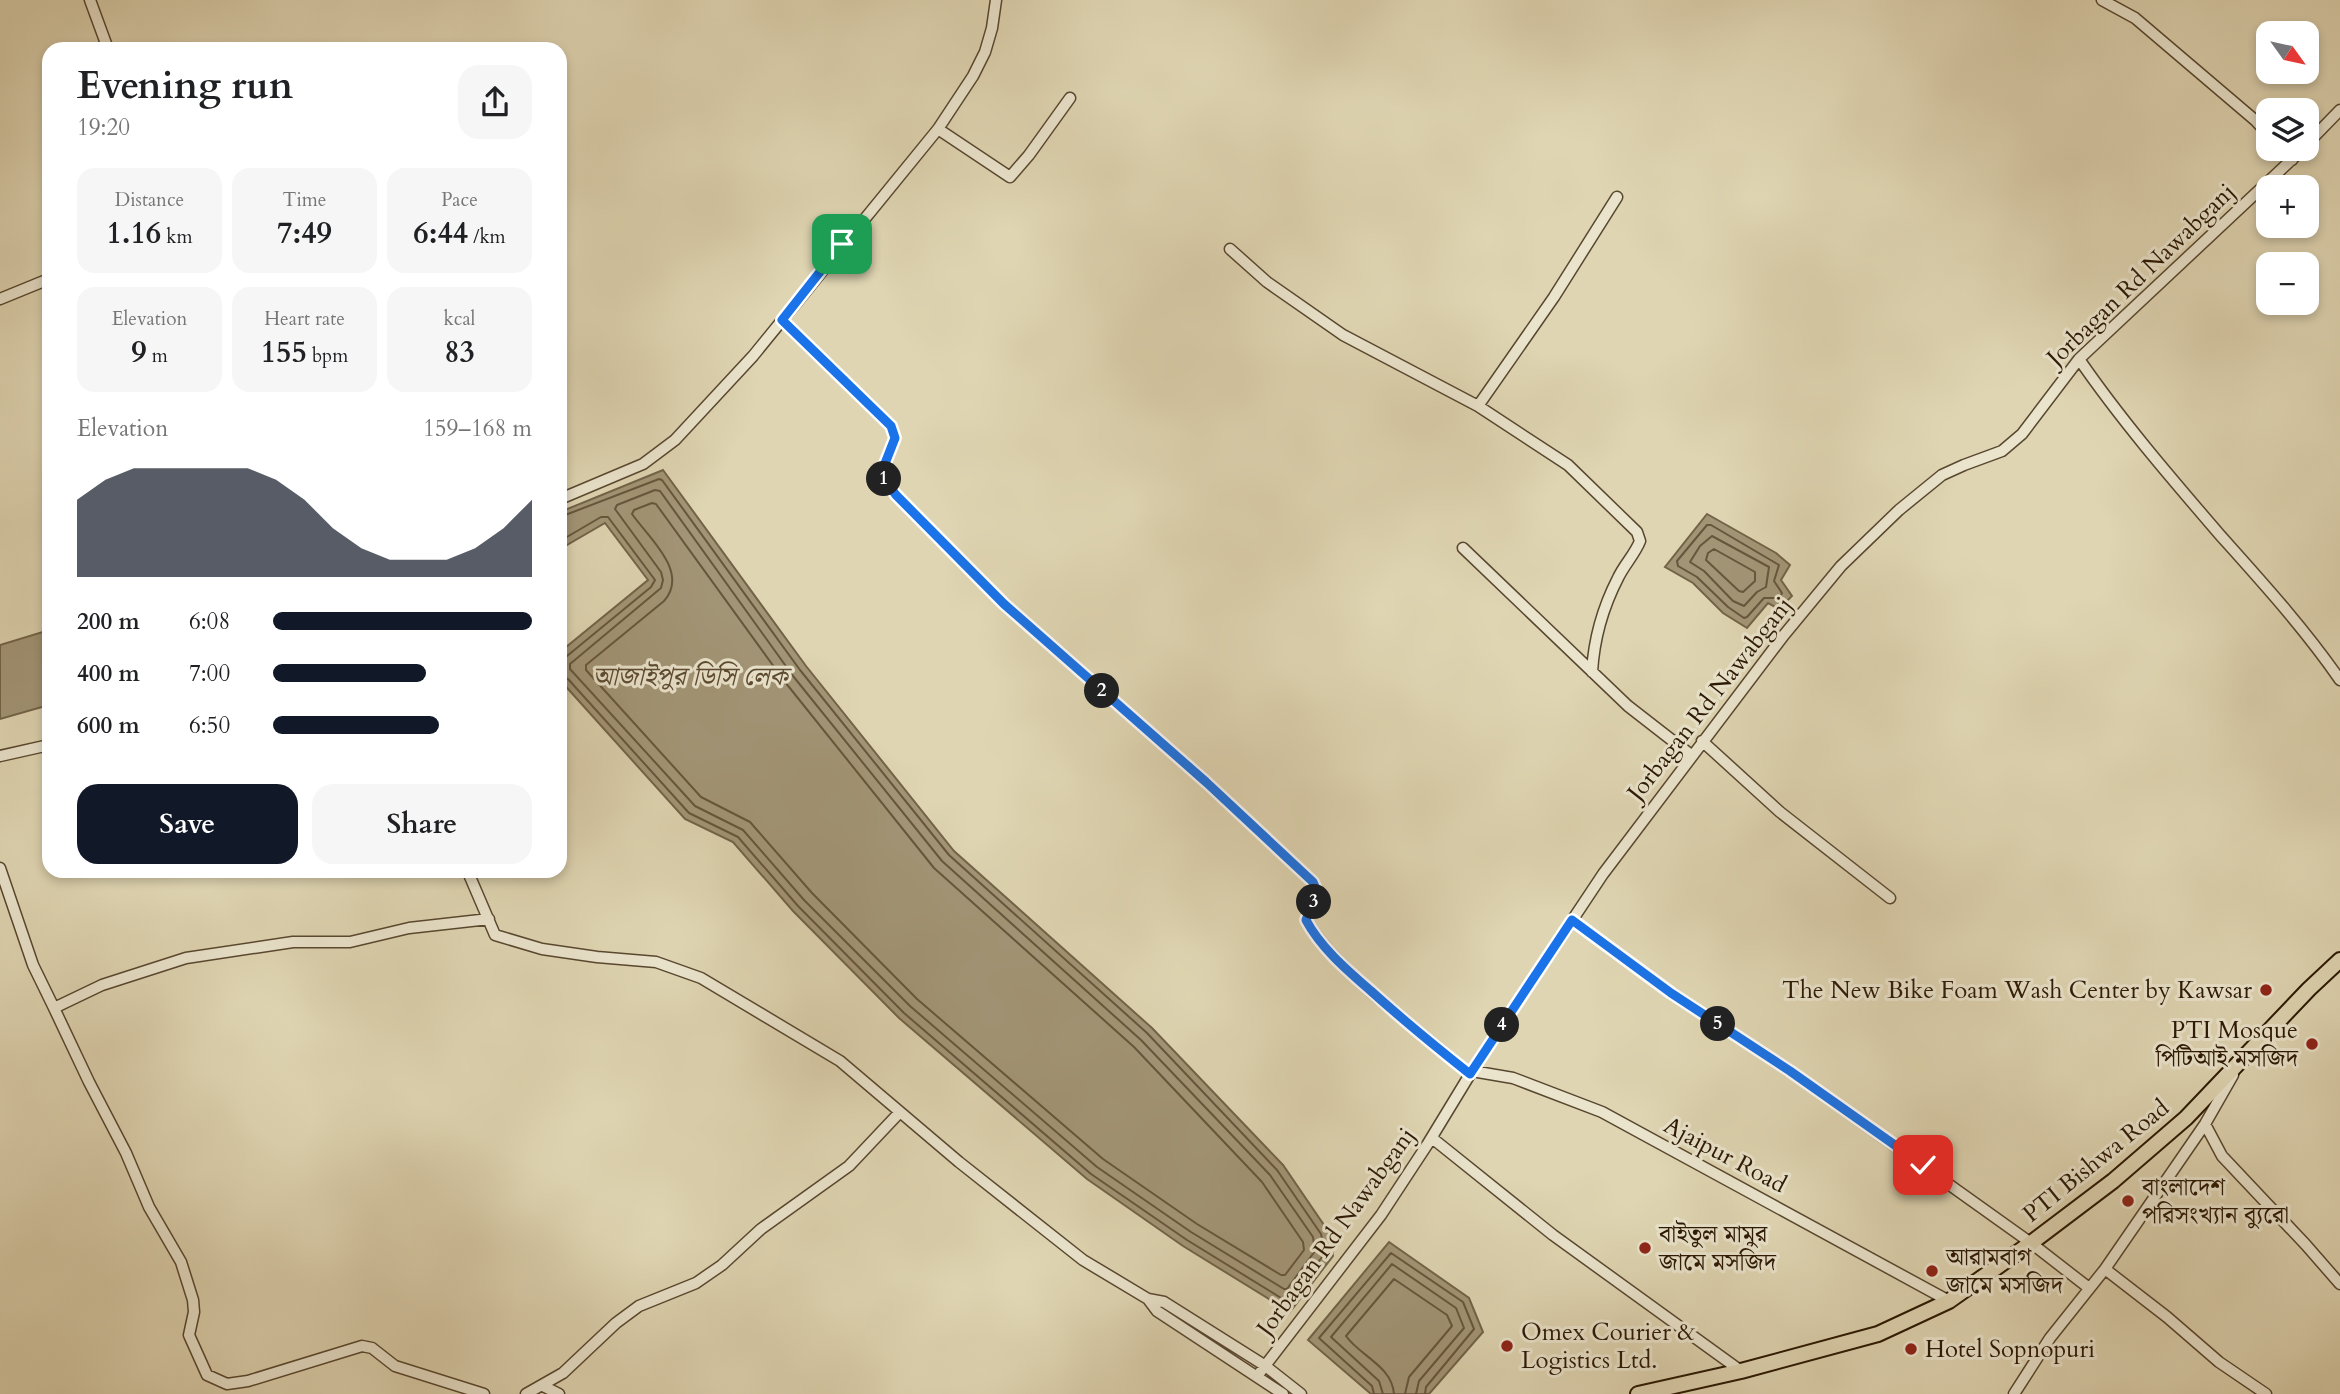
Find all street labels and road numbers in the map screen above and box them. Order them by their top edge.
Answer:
street label: Jorbagan Rd Nawabganj [2037,176,2243,376]
street label: Jorbagan Rd Nawabganj [1618,590,1800,810]
street label: PTI Bishwa Road [2016,1092,2176,1230]
street label: Ajaipur Road [1658,1109,1792,1201]
street label: Jorbagan Rd Nawabganj [1247,1121,1423,1345]

